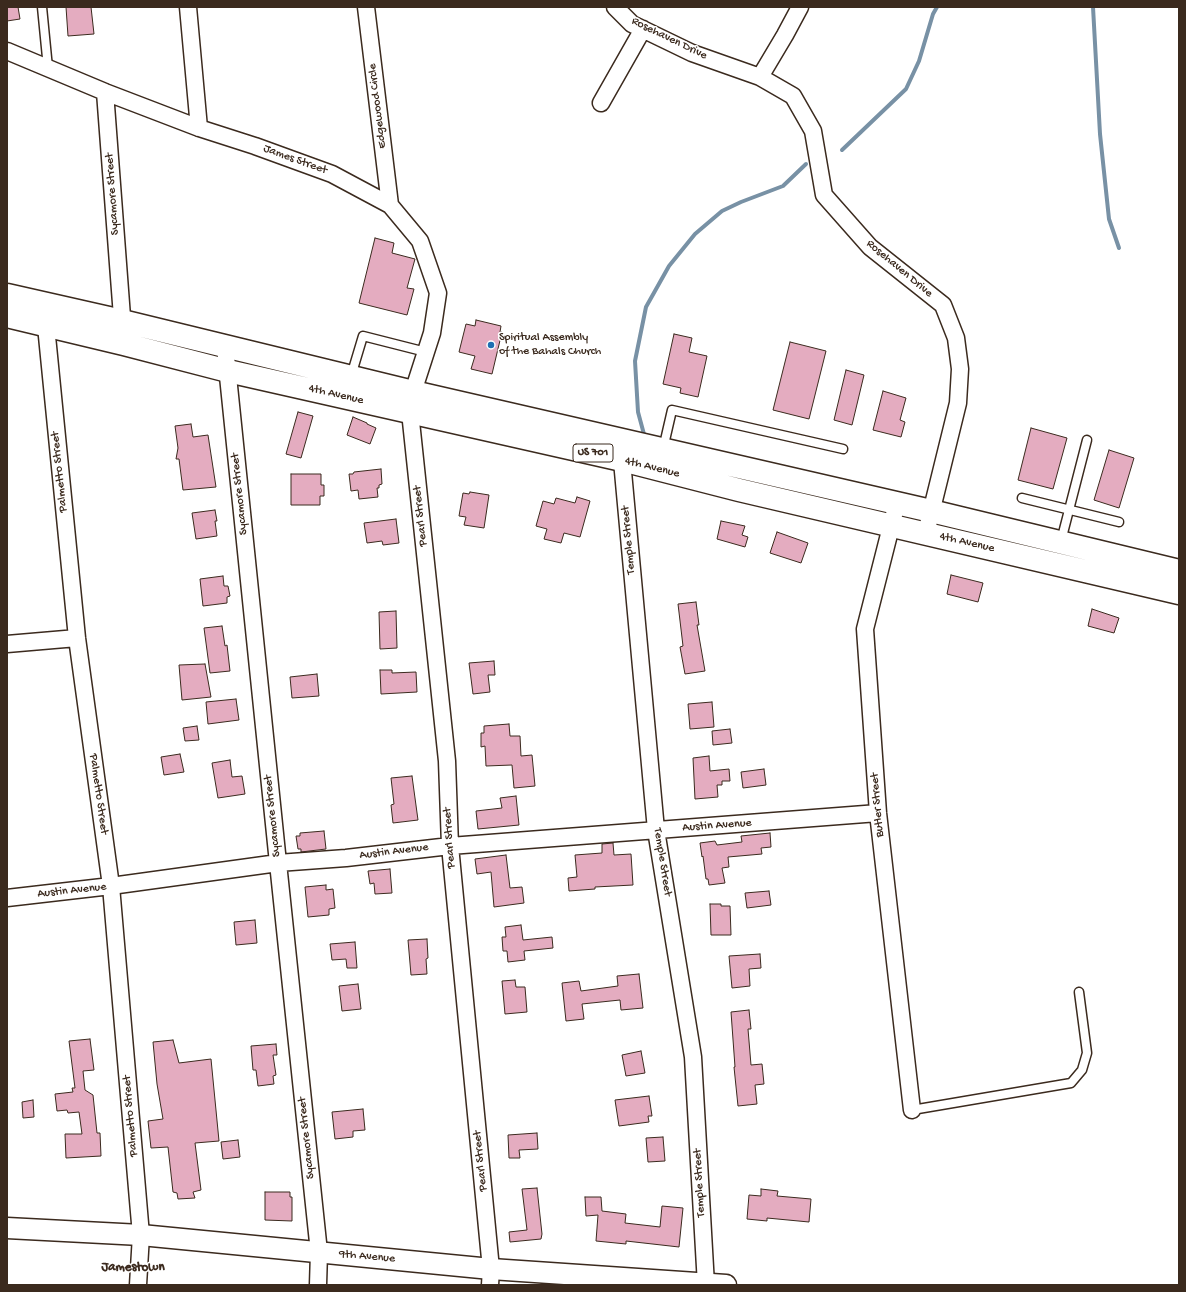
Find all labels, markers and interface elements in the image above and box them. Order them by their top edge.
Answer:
street label: Rosehaven Drive [629,14,709,64]
street label: Edgewood Circle [366,63,390,149]
street label: James Street [261,142,329,178]
street label: Sycamore Street [103,152,123,236]
street label: Rosehaven Drive [863,237,935,301]
place label: Spiritual Assembly of the Bahals Church [499,331,601,359]
marker: Spiritual Assembly of the Bahals Church [486,340,496,350]
street label: 4th Avenue [307,382,365,408]
street label: Palmetto Street [49,431,71,513]
road number: US 701 [573,444,613,462]
street label: Sycamore Street [229,452,251,536]
street label: 4th Avenue [623,454,681,482]
street label: Pearl Street [411,485,431,547]
street label: Temple Street [619,505,639,575]
street label: 4th Avenue [938,530,996,556]
street label: Palmetto Street [85,753,111,835]
street label: Butler Street [868,772,888,838]
street label: Sycamore Street [262,774,284,858]
street label: Pearl Street [441,807,459,869]
street label: Austin Avenue [682,816,752,836]
street label: Temple Street [649,827,675,897]
street label: Austin Avenue [359,841,429,863]
street label: Austin Avenue [37,880,107,902]
street label: Palmetto Street [120,1075,142,1157]
street label: Sycamore Street [296,1096,318,1180]
street label: Pearl Street [471,1130,491,1192]
street label: Temple Street [691,1148,709,1218]
street label: 9th Avenue [338,1247,396,1267]
district label: Jamestown [101,1260,165,1276]

